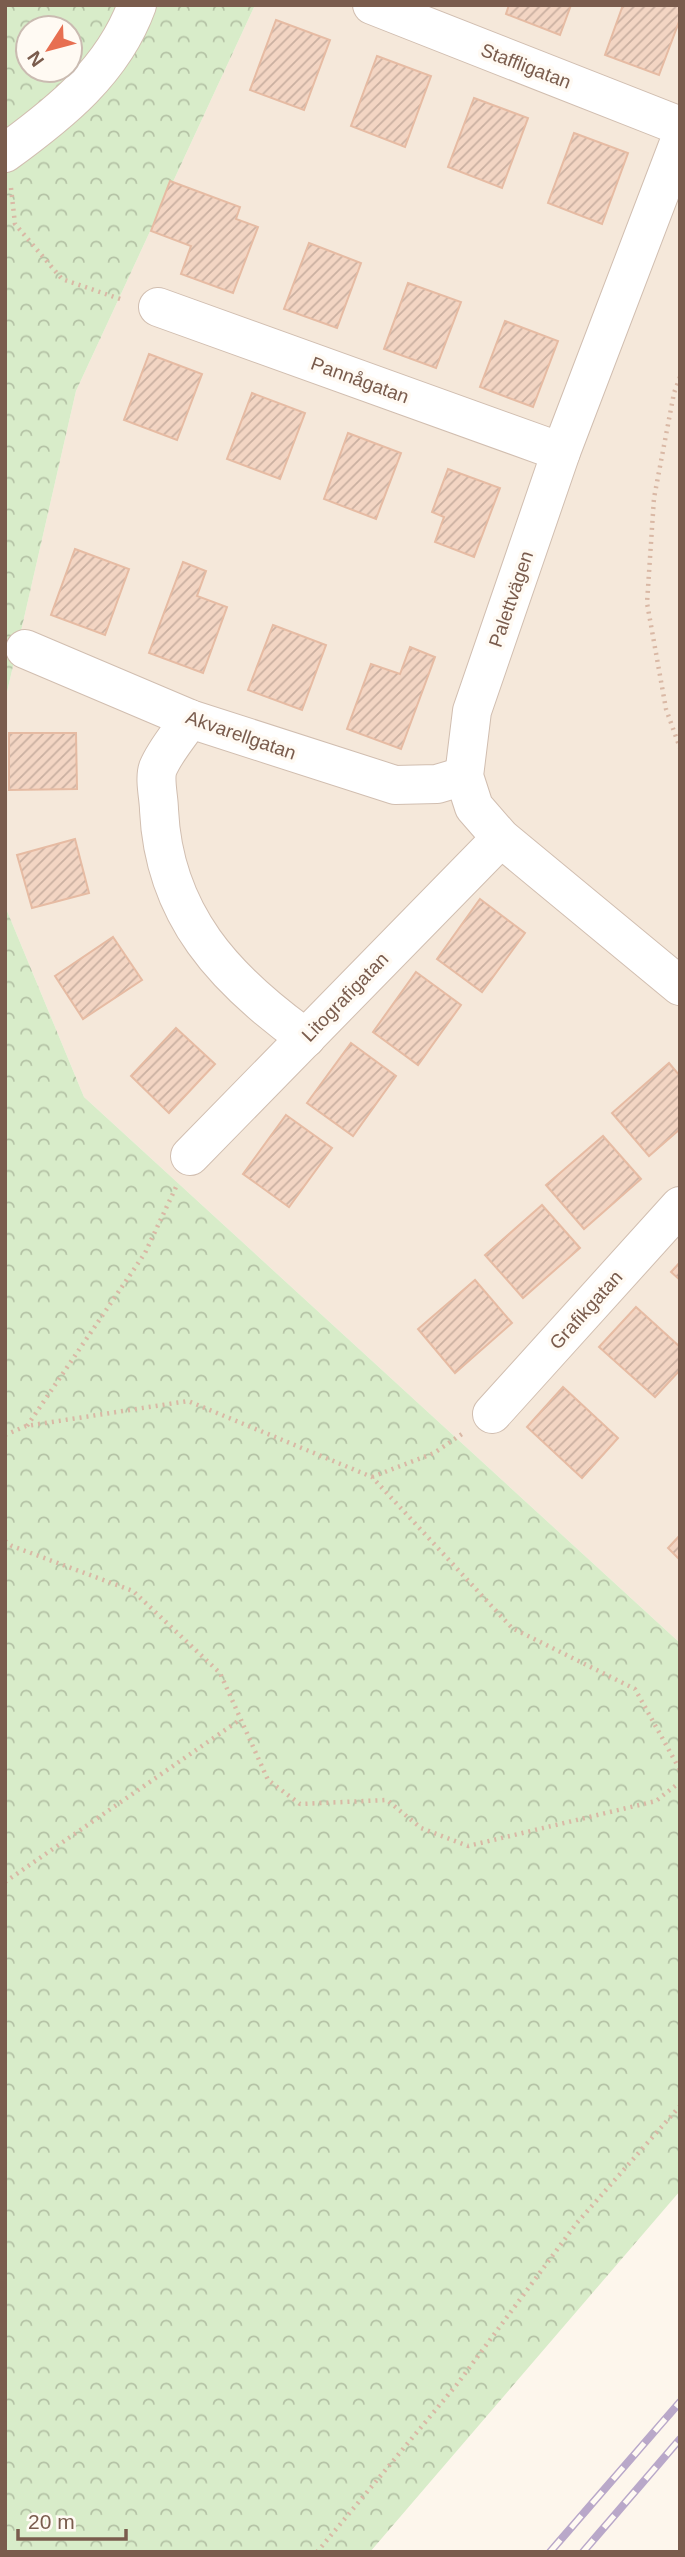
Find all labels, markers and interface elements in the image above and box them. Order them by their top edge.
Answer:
north arrow [14,14,84,84]
street label: Staffligatan [478,39,574,93]
text: N [23,47,48,70]
street label: Pannågatan [308,353,412,407]
street label: Palettvägen [485,548,537,650]
street label: Akvarellgatan [183,706,299,764]
street label: Litografigatan [297,948,393,1046]
street label: Grafikgatan [545,1266,627,1354]
scale bar [18,2498,126,2542]
text: 20 m [28,2510,75,2533]

